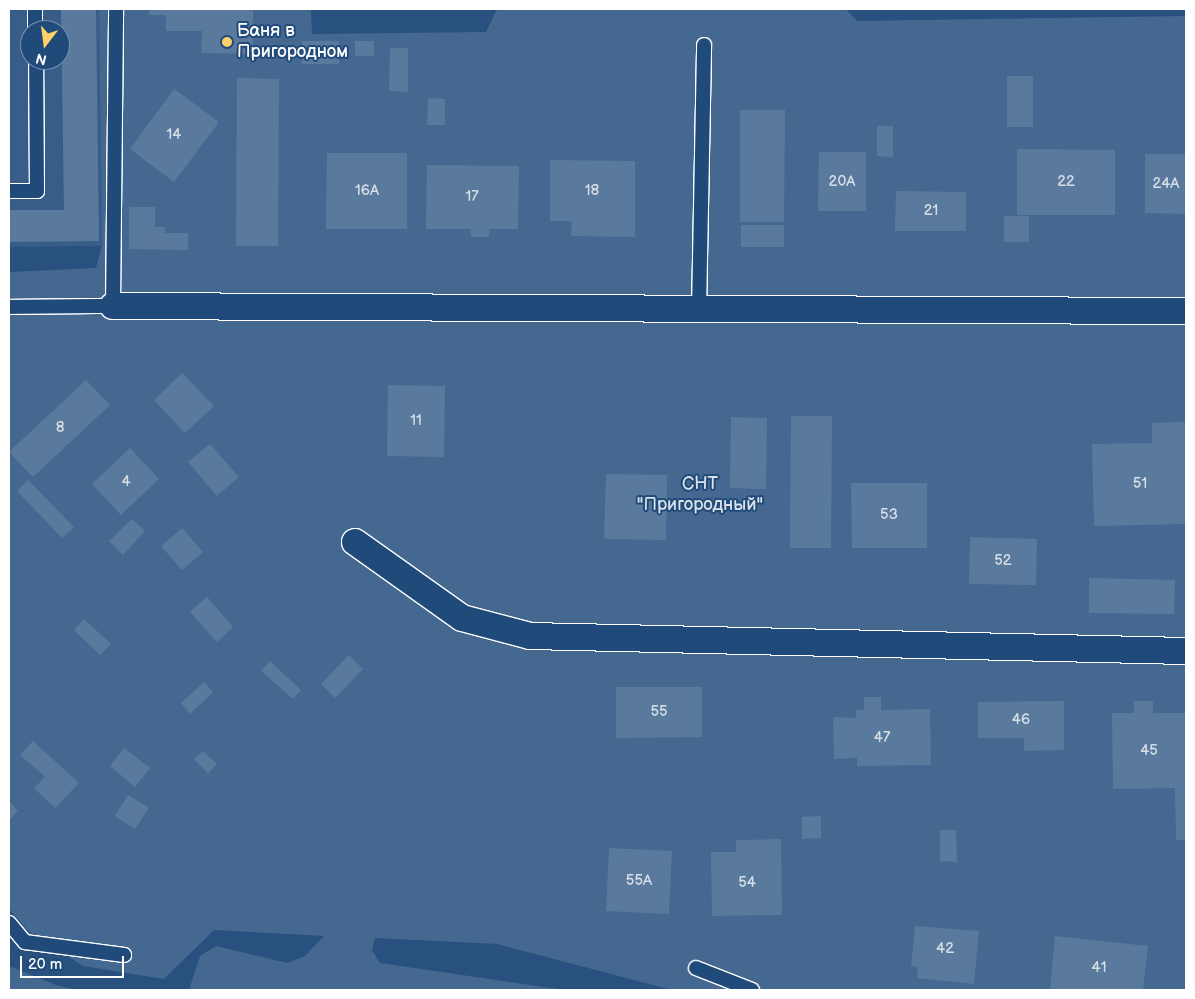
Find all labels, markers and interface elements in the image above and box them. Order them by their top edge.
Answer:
north arrow [20,20,70,70]
place label: Баня в Пригородном [237,21,348,64]
marker: Баня в Пригородном [221,36,233,48]
text: N [34,49,49,69]
house number: 14 [167,126,181,144]
house number: 20А [829,173,855,191]
house number: 22 [1057,173,1075,191]
house number: 24А [1153,175,1179,193]
house number: 16А [355,182,379,200]
house number: 18 [585,182,599,200]
house number: 17 [465,188,479,206]
house number: 21 [924,202,938,220]
house number: 11 [410,412,422,430]
house number: 8 [56,419,64,437]
house number: 4 [121,473,131,491]
park label: СНТ "Пригородный" [637,474,763,516]
house number: 51 [1133,475,1147,493]
house number: 53 [880,506,898,524]
house number: 52 [994,552,1012,570]
house number: 55 [650,703,668,721]
house number: 46 [1012,711,1030,729]
house number: 47 [874,729,890,747]
house number: 45 [1140,742,1158,760]
house number: 55А [626,872,652,890]
house number: 54 [738,874,756,892]
house number: 42 [936,940,954,958]
scale bar [22,946,126,978]
text: 20 m [28,955,62,974]
house number: 41 [1092,959,1106,977]

